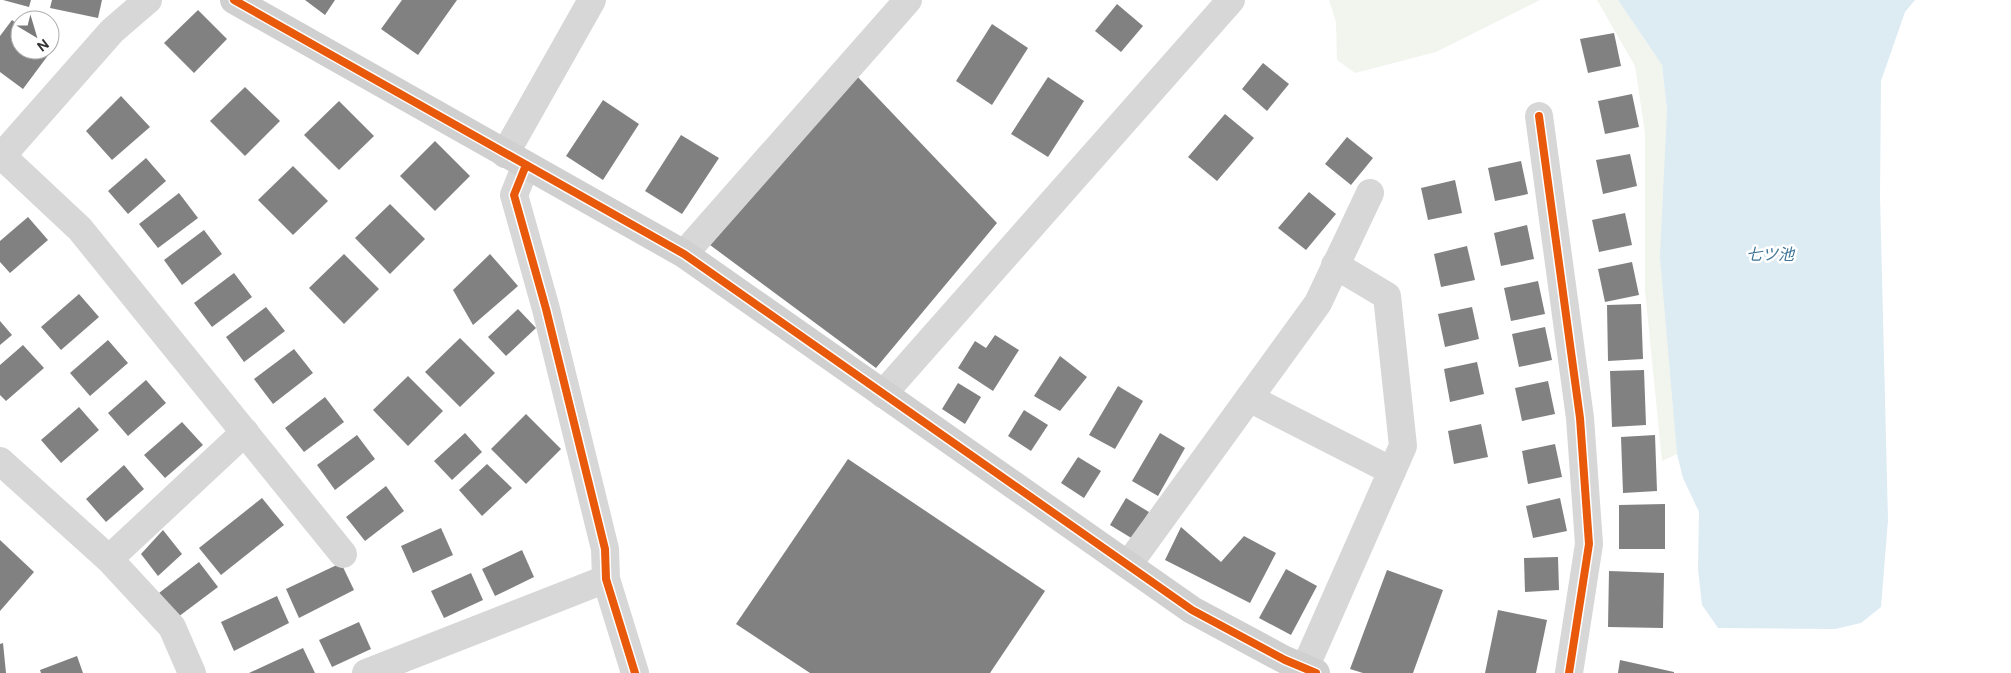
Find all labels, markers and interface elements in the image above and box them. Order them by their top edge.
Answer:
north arrow [10,10,60,60]
text: N [33,35,53,55]
water label: 七ツ池 [1746,244,1796,265]

